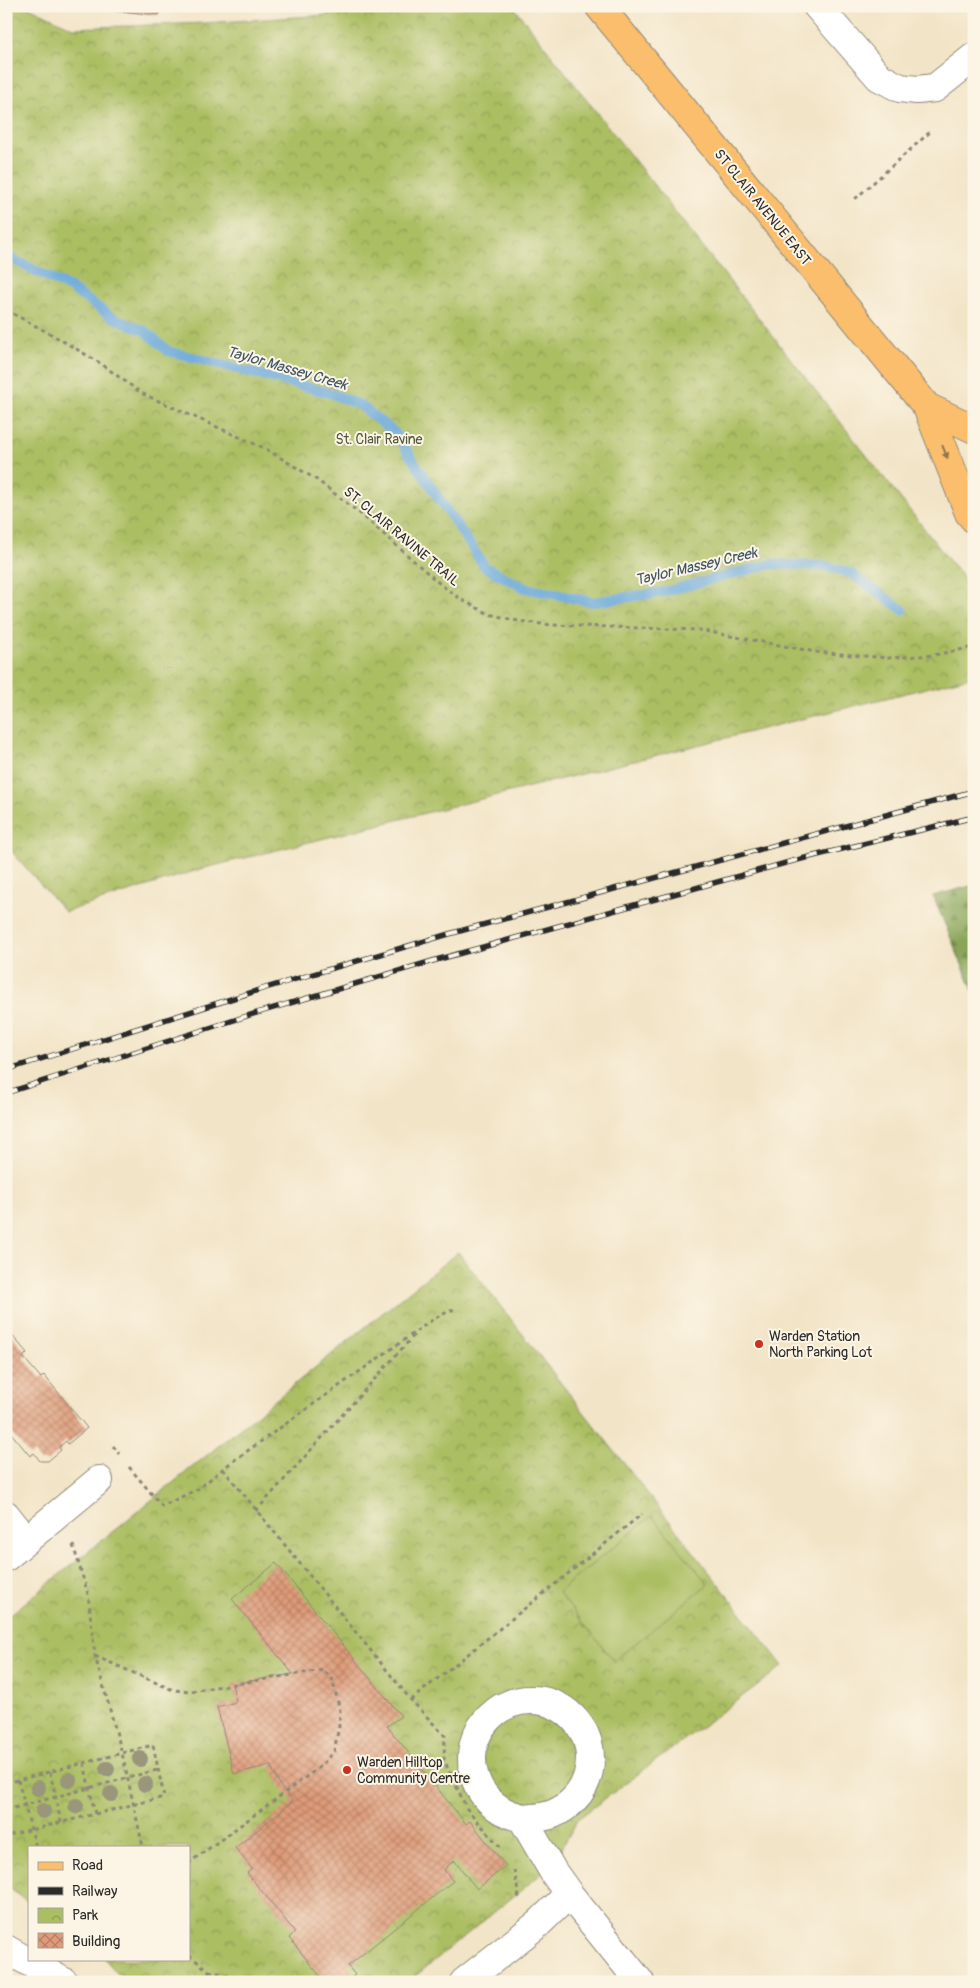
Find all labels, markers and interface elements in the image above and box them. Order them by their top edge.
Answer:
street label: ST CLAIR AVENUE EAST [711,146,815,269]
water label: Taylor Massey Creek [224,342,351,395]
park label: St. Clair Ravine [335,431,423,448]
one-way arrow [942,445,949,460]
street label: ST. CLAIR RAVINE TRAIL [340,483,463,590]
water label: Taylor Massey Creek [633,543,761,590]
place label: Warden Station North Parking Lot [769,1328,873,1361]
marker: Warden Station North Parking Lot [753,1338,765,1350]
place label: Warden Hilltop Community Centre [357,1754,470,1787]
marker: Warden Hilltop Community Centre [341,1764,353,1776]
legend [28,1846,190,1960]
text: Road [72,1856,103,1875]
text: Railway [72,1882,118,1901]
text: Park [72,1906,99,1925]
text: Building [72,1932,120,1951]

